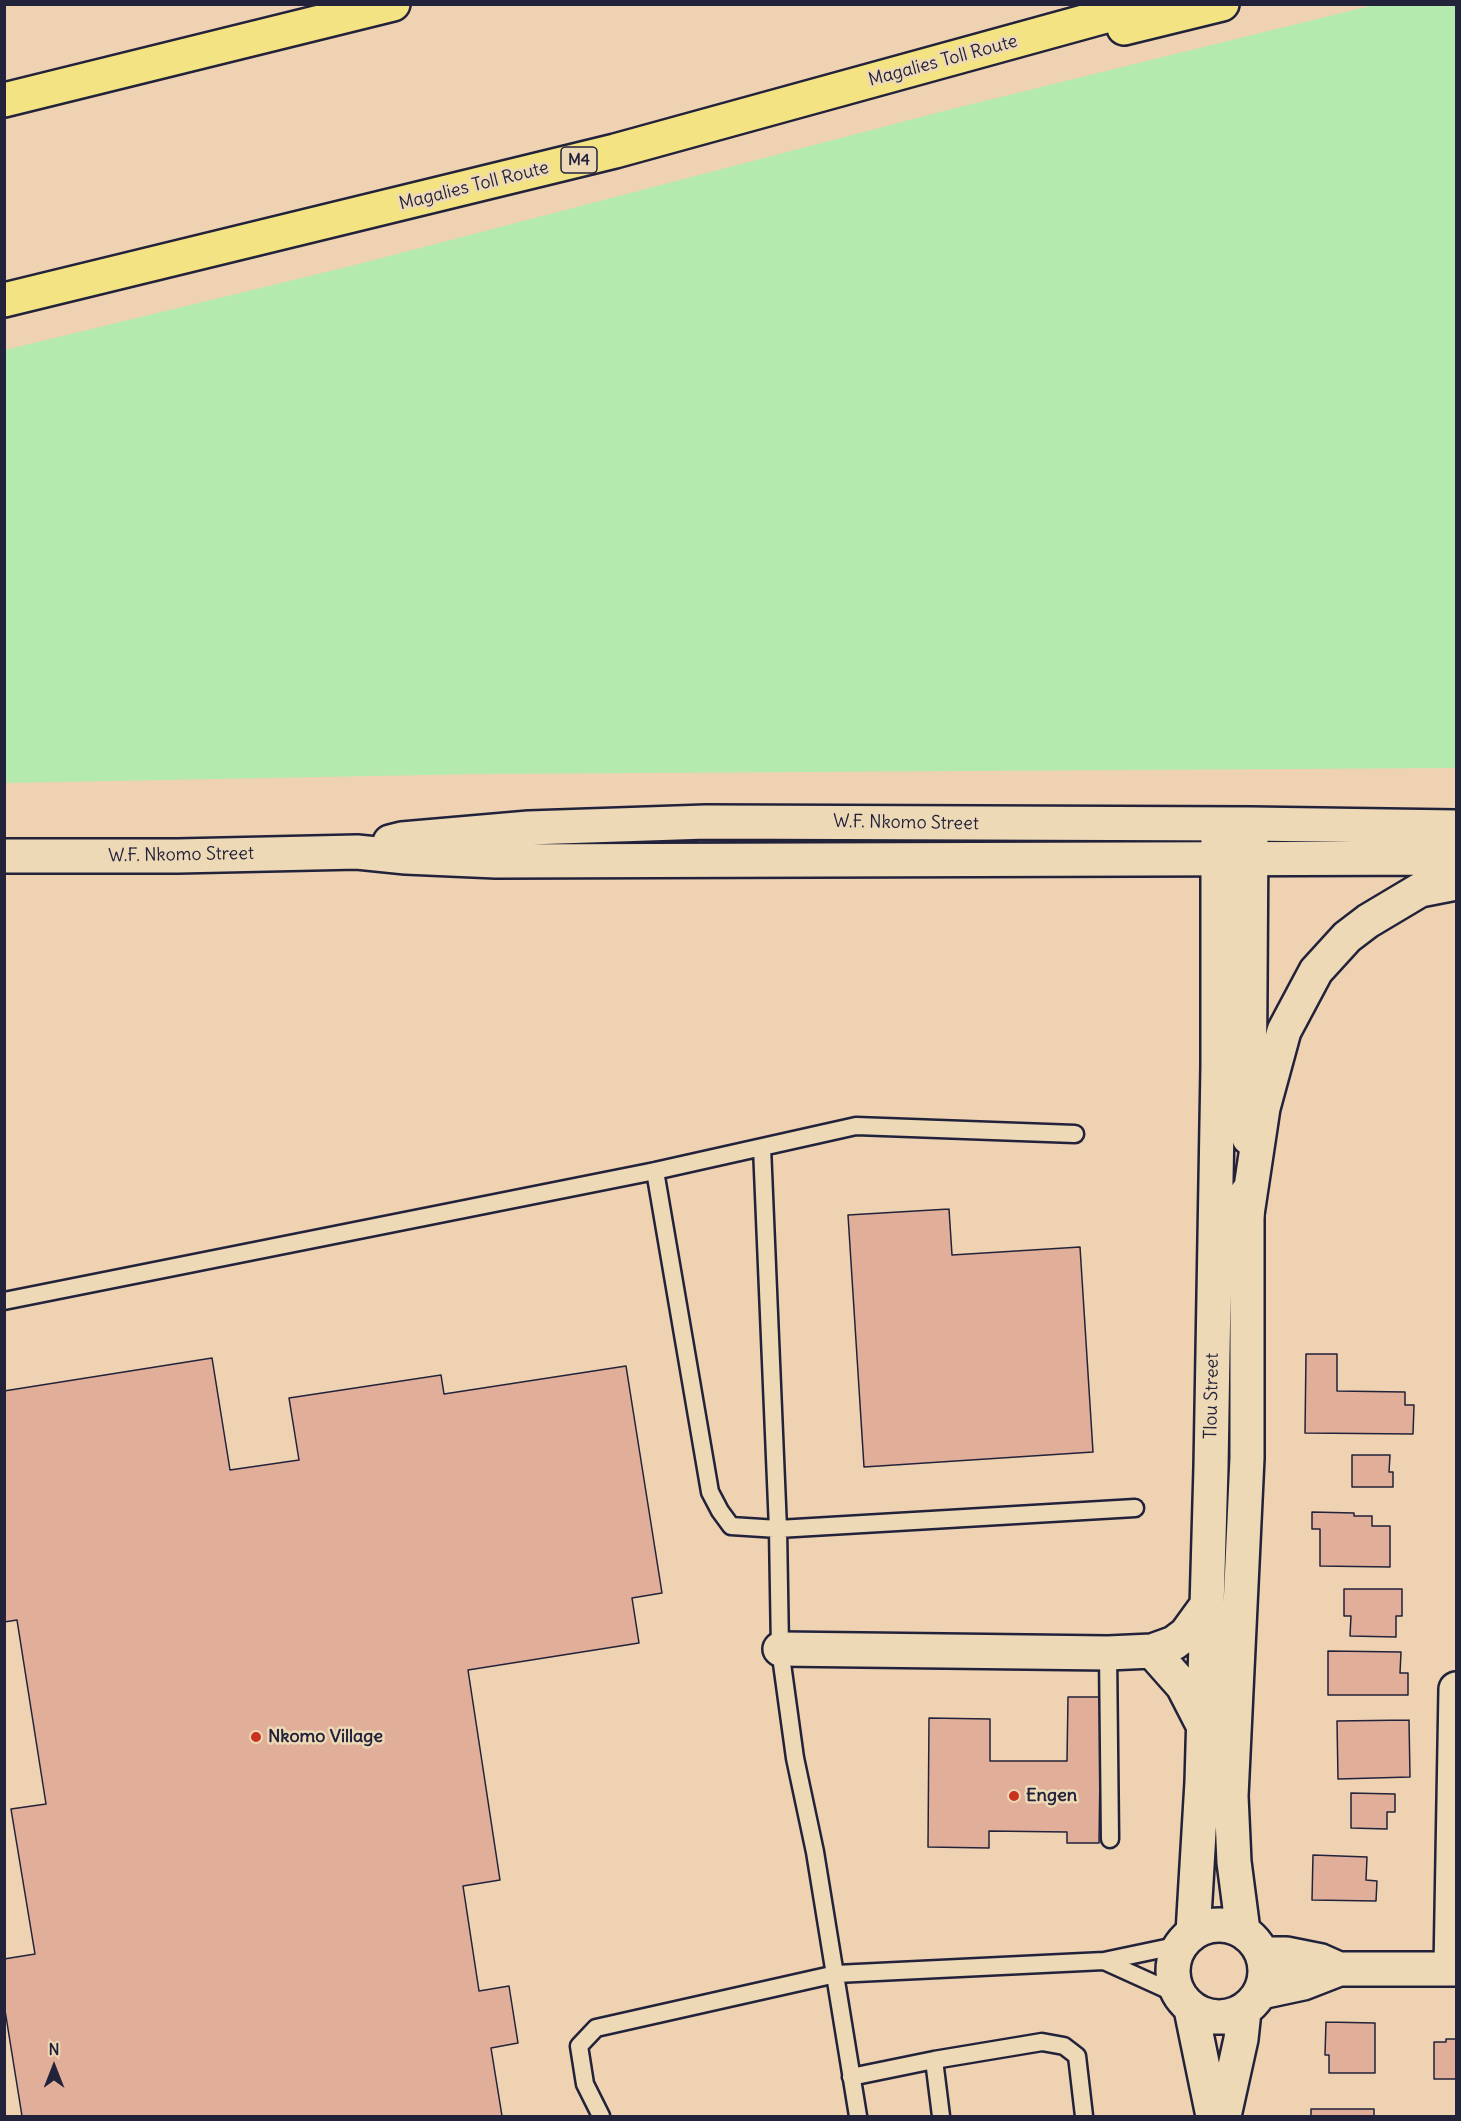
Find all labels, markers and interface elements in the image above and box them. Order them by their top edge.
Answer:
street label: Magalies Toll Route [866,31,1020,91]
road number: M4 [561,147,597,173]
street label: Magalies Toll Route [397,157,551,215]
street label: W.F. Nkomo Street [833,811,979,835]
street label: W.F. Nkomo Street [108,843,254,867]
street label: Tlou Street [1200,1353,1224,1439]
place label: Nkomo Village [268,1726,383,1748]
marker: Nkomo Village [249,1730,263,1744]
place label: Engen [1026,1785,1077,1807]
marker: Engen [1007,1789,1021,1803]
north arrow [24,2037,84,2097]
text: N [48,2039,60,2059]

